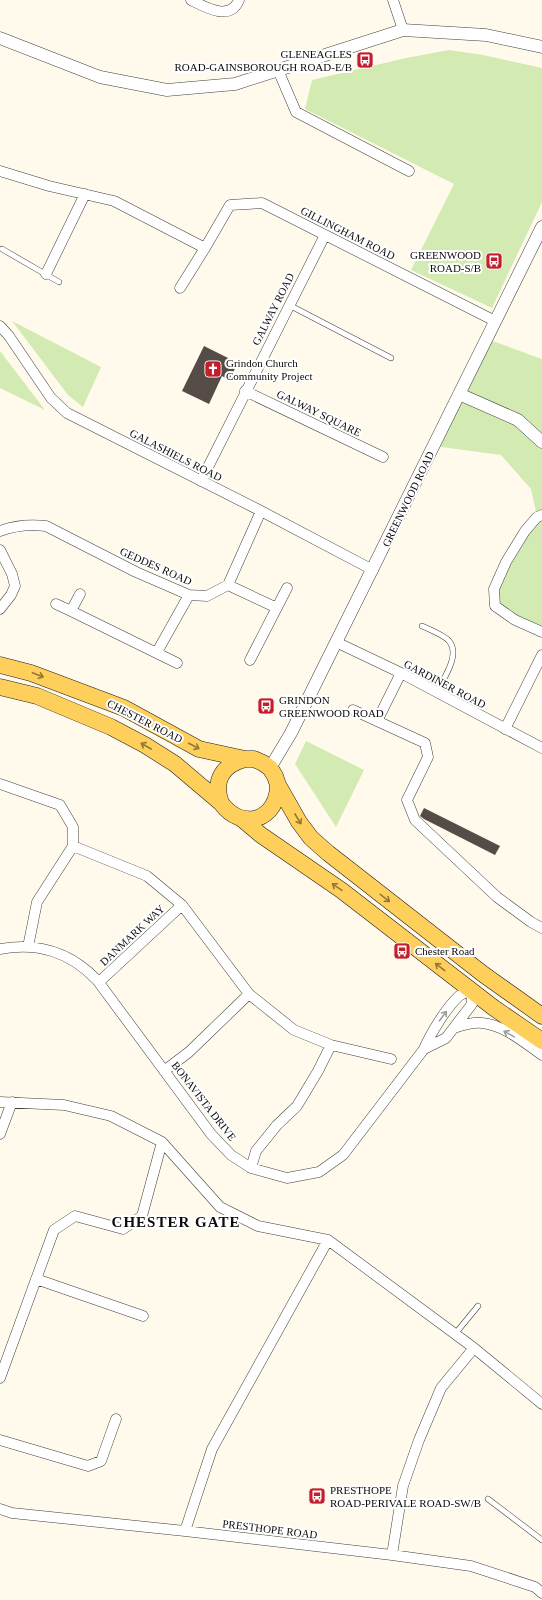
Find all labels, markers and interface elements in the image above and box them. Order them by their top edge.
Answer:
place label: GLENEAGLES ROAD-GAINSBOROUGH ROAD-E/B [174,48,352,73]
bus stop icon: GLENEAGLES ROAD-GAINSBOROUGH ROAD-E/B [355,50,375,70]
street label: GILLINGHAM ROAD [299,204,397,262]
place label: GREENWOOD ROAD-S/B [410,249,481,274]
bus stop icon: GREENWOOD ROAD-S/B [484,251,504,271]
street label: GALWAY ROAD [250,271,296,347]
place label: Grindon Church Community Project [226,357,312,382]
church icon: Grindon Church Community Project [203,359,223,379]
street label: GALWAY SQUARE [275,387,363,439]
street label: GALASHIELS ROAD [128,427,224,483]
street label: GREENWOOD ROAD [380,449,436,549]
street label: GEDDES ROAD [118,545,194,587]
street label: GARDINER ROAD [402,657,488,711]
one-way arrow [31,672,43,680]
place label: GRINDON GREENWOOD ROAD [279,694,384,719]
bus stop icon: GRINDON GREENWOOD ROAD [256,696,276,716]
street label: CHESTER ROAD [105,697,185,745]
one-way arrow [140,741,152,749]
one-way arrow [188,743,200,750]
one-way arrow [294,813,302,825]
one-way arrow [332,883,343,891]
one-way arrow [379,894,390,903]
street label: DANMARK WAY [97,902,167,968]
bus stop icon: Chester Road [392,941,412,961]
place label: Chester Road [415,945,475,957]
one-way arrow [434,963,445,971]
one-way arrow [439,1011,448,1022]
one-way arrow [503,1029,515,1037]
street label: BONAVISTA DRIVE [169,1059,239,1143]
district label: CHESTER GATE [112,1214,240,1230]
place label: PRESTHOPE ROAD-PERIVALE ROAD-SW/B [330,1484,481,1509]
bus stop icon: PRESTHOPE ROAD-PERIVALE ROAD-SW/B [307,1486,327,1506]
street label: PRESTHOPE ROAD [222,1517,318,1541]

